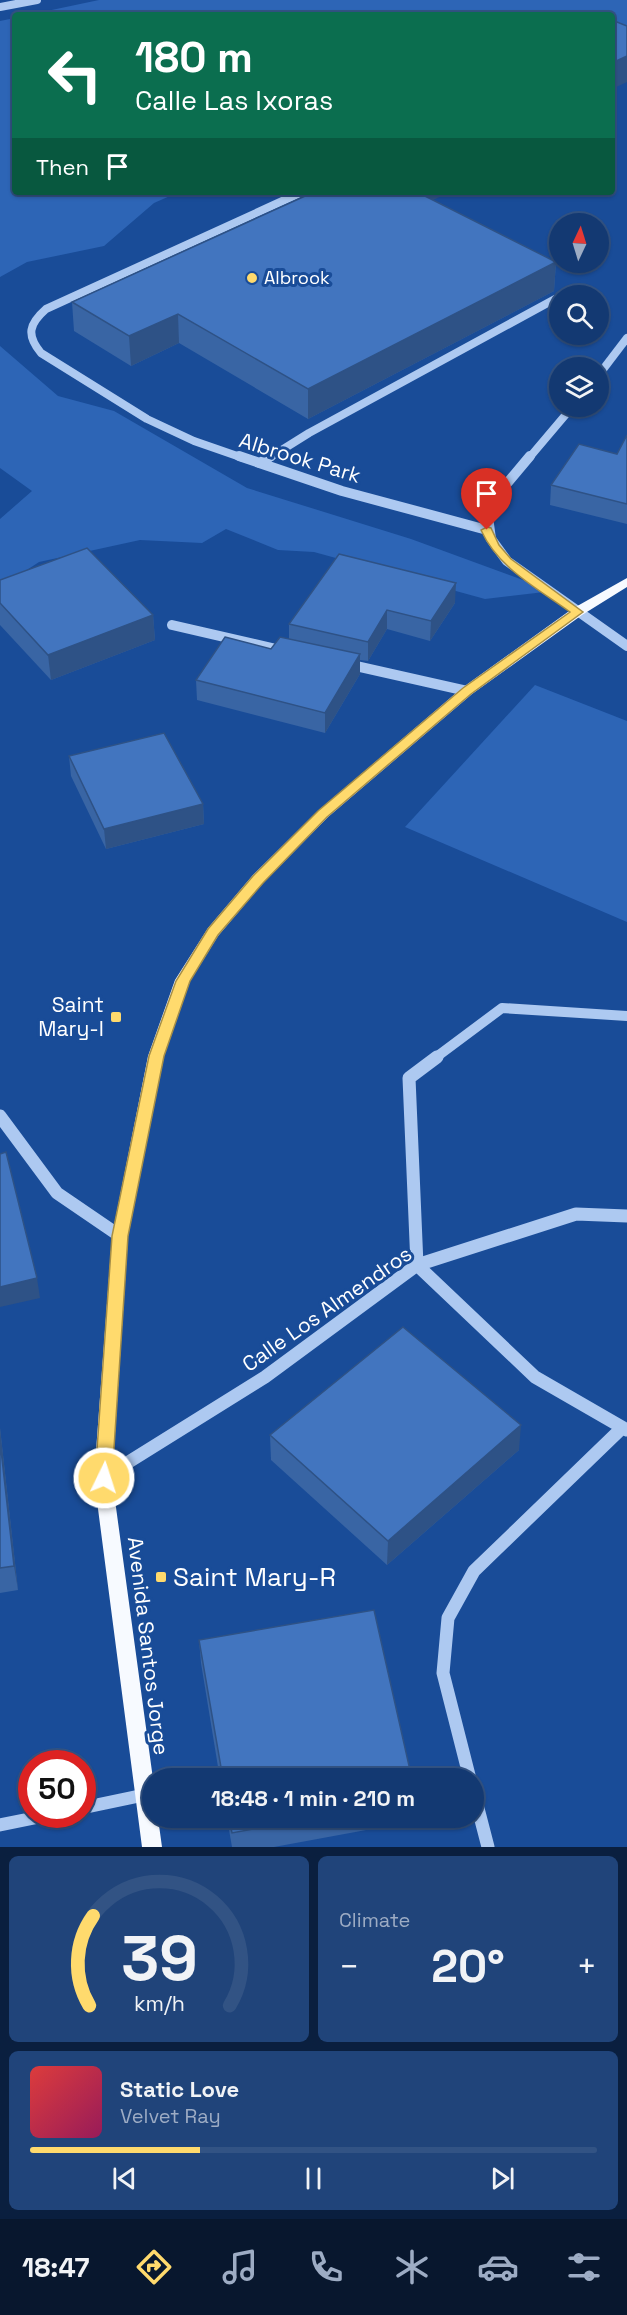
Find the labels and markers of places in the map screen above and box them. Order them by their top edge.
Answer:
place label: Albrook [264,266,330,289]
marker: Albrook [245,271,259,285]
pin [461,468,512,530]
place label: Saint Mary-I [38,991,104,1042]
marker: Saint Mary-I [109,1010,123,1024]
place label: Saint Mary-R [173,1560,336,1594]
marker: Saint Mary-R [154,1570,168,1584]

